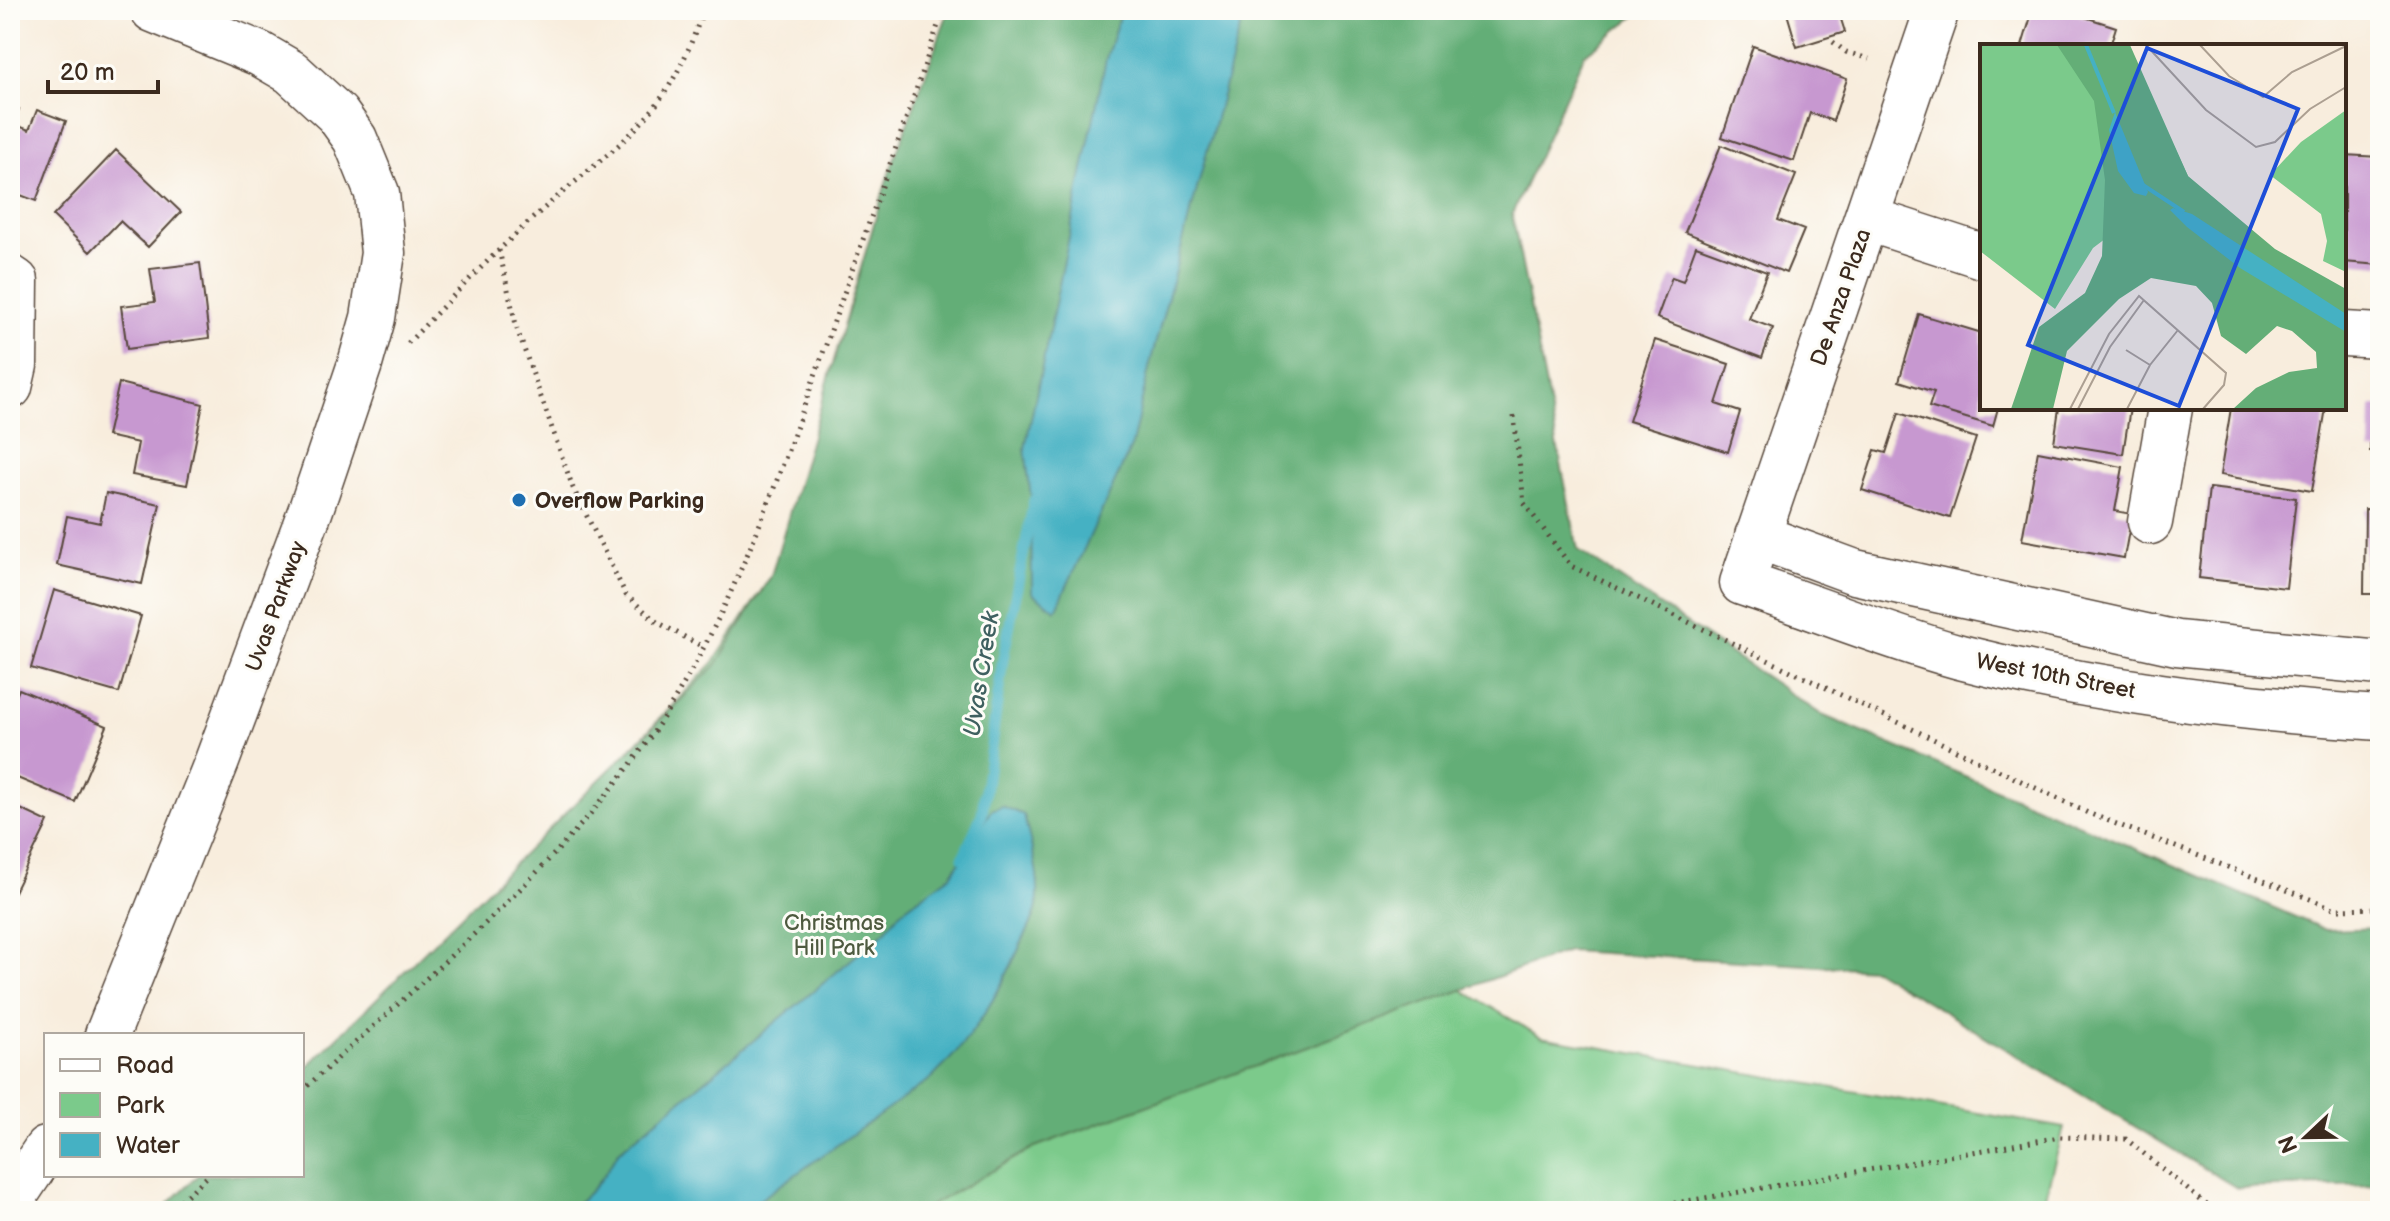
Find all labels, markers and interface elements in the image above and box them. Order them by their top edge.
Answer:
scale bar [48,44,158,94]
inset map [1980,44,2346,410]
text: 20 m [60,58,115,87]
street label: De Anza Plaza [1805,226,1877,369]
place label: Overflow Parking [535,488,704,515]
marker: Overflow Parking [510,491,528,509]
street label: Uvas Parkway [240,538,313,675]
water label: Uvas Creek [957,608,1006,739]
street label: West 10th Street [1974,648,2138,705]
park label: Christmas Hill Park [784,910,884,962]
legend [44,1033,304,1177]
text: Road [116,1051,174,1080]
text: Park [116,1091,164,1120]
north arrow [2266,1097,2346,1177]
text: Water [116,1131,180,1160]
text: N [2273,1131,2304,1157]

